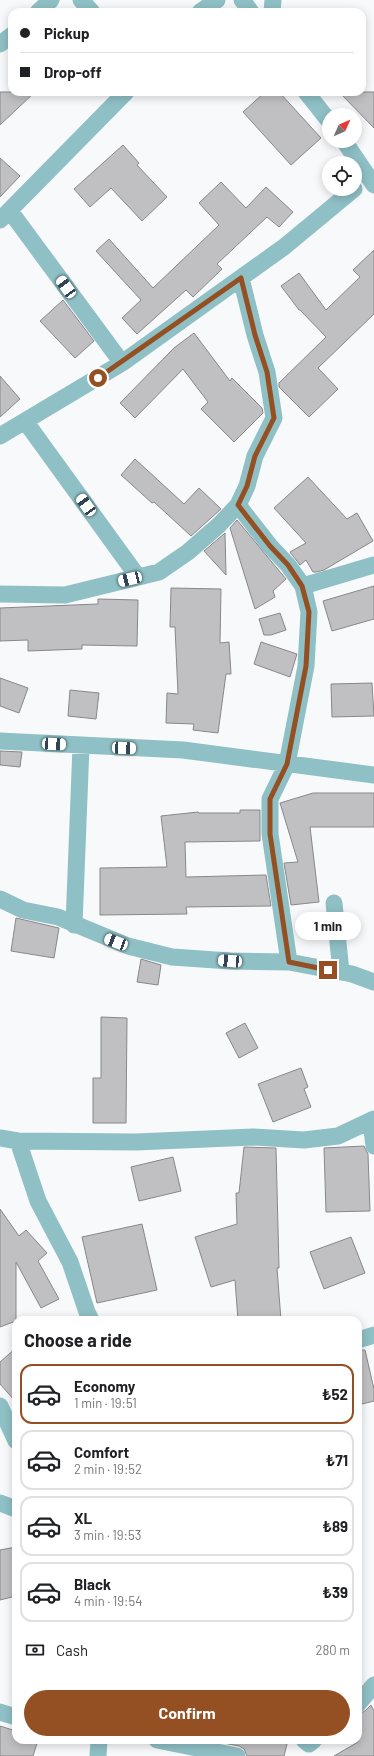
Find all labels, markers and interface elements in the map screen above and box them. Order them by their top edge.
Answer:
text: Pickup [44,24,90,42]
text: Drop-off [44,63,102,81]
north arrow [322,108,362,148]
map controls [322,108,362,196]
button: locate [322,156,362,196]
car [54,274,78,300]
route start [89,369,107,387]
car [74,492,98,518]
car [117,570,143,588]
car [42,737,66,751]
car [112,742,136,754]
callout: 1 min [295,912,361,940]
text: 1 min [314,918,342,934]
car [103,932,129,952]
car [218,954,242,968]
route end [319,961,337,979]
text: Choose a ride [24,1329,132,1351]
icon: car [26,1376,62,1412]
text: Economy [74,1377,135,1395]
text: ₺52 [322,1385,348,1403]
text: 1 min · 19:51 [74,1395,137,1411]
icon: car [26,1442,62,1478]
text: Comfort [74,1443,129,1461]
text: ₺71 [325,1451,348,1469]
text: 2 min · 19:52 [74,1461,142,1477]
icon: car [26,1508,62,1544]
text: XL [74,1509,92,1527]
text: ₺89 [322,1517,348,1535]
text: 3 min · 19:53 [74,1527,141,1543]
icon: car [26,1574,62,1610]
text: Black [74,1575,111,1593]
text: ₺39 [322,1583,348,1601]
text: 4 min · 19:54 [74,1593,142,1609]
icon: cash [24,1639,46,1661]
text: Cash [56,1641,88,1659]
text: 280 m [316,1642,350,1658]
button: Confirm [24,1690,350,1736]

